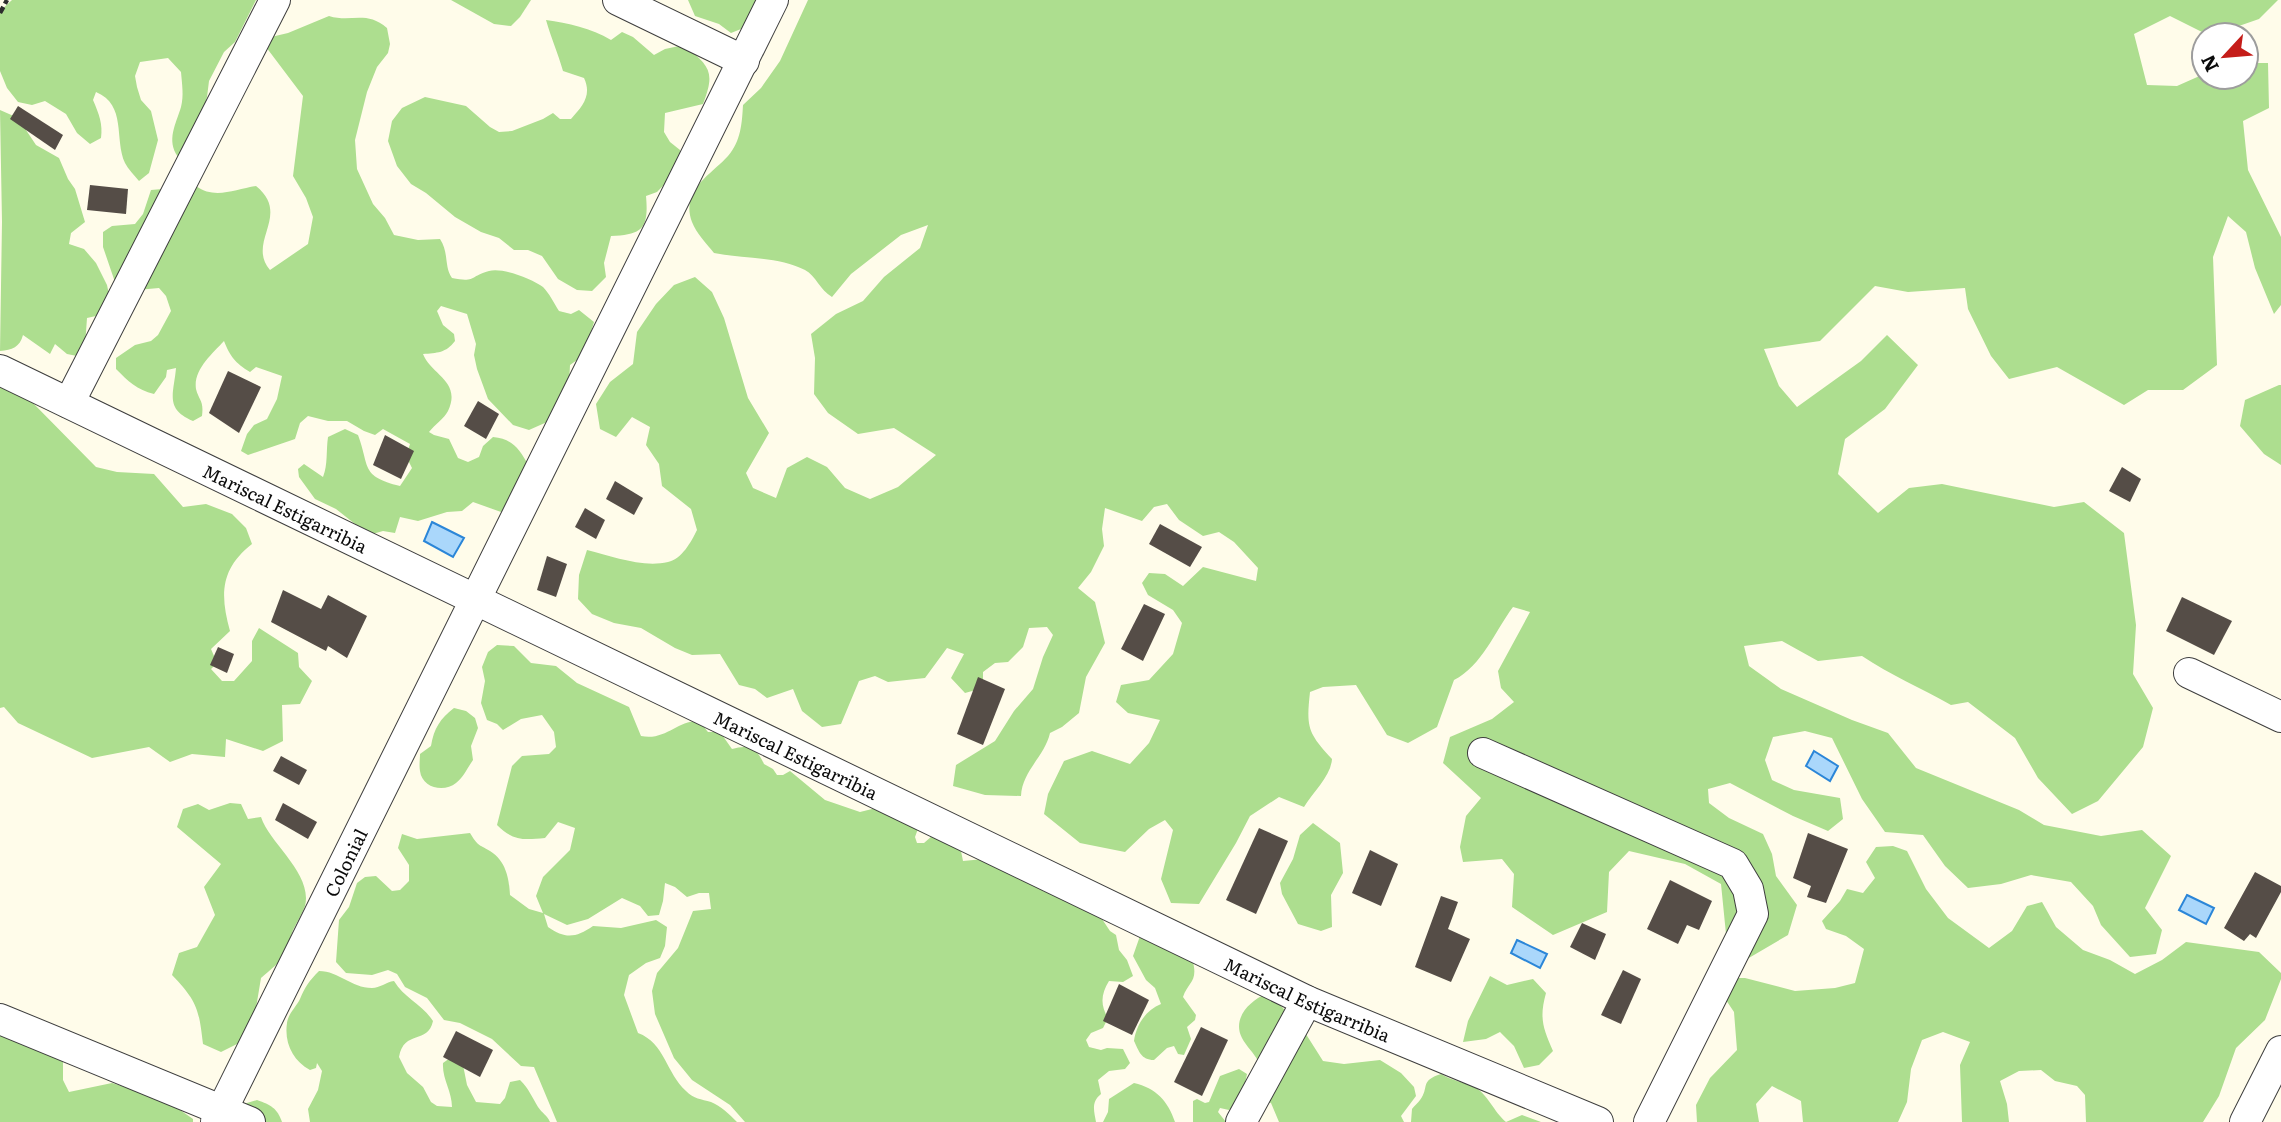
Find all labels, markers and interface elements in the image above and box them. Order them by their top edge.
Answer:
north arrow [2190,21,2260,91]
text: N [2193,51,2225,77]
street label: Mariscal Estigarribia [199,457,373,559]
street label: Mariscal Estigarribia [709,703,883,806]
street label: Colonial [317,824,373,901]
street label: Mariscal Estigarribia [1220,950,1395,1048]

